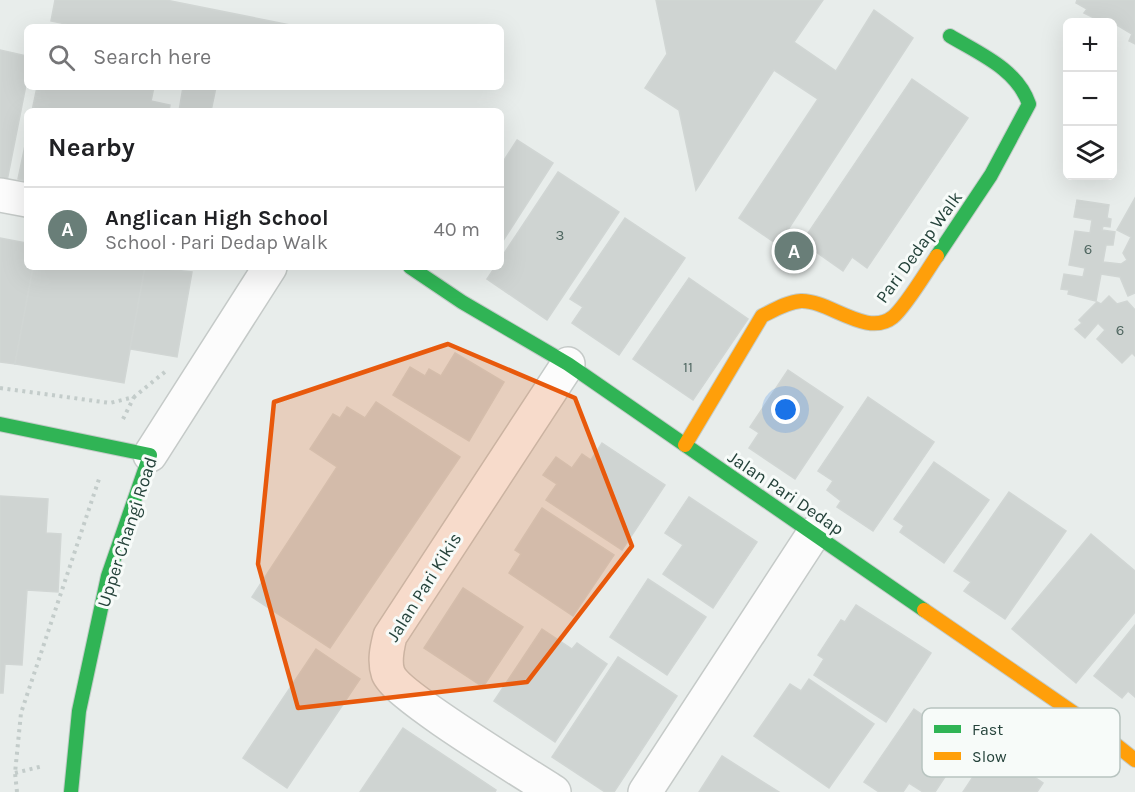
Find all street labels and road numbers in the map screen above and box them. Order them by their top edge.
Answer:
street label: Pari Dedap Walk [871,187,967,307]
street label: Jalan Pari Dedap [724,446,848,540]
street label: Upper Changi Road [92,454,162,610]
street label: Jalan Pari Kikis [382,528,466,646]

